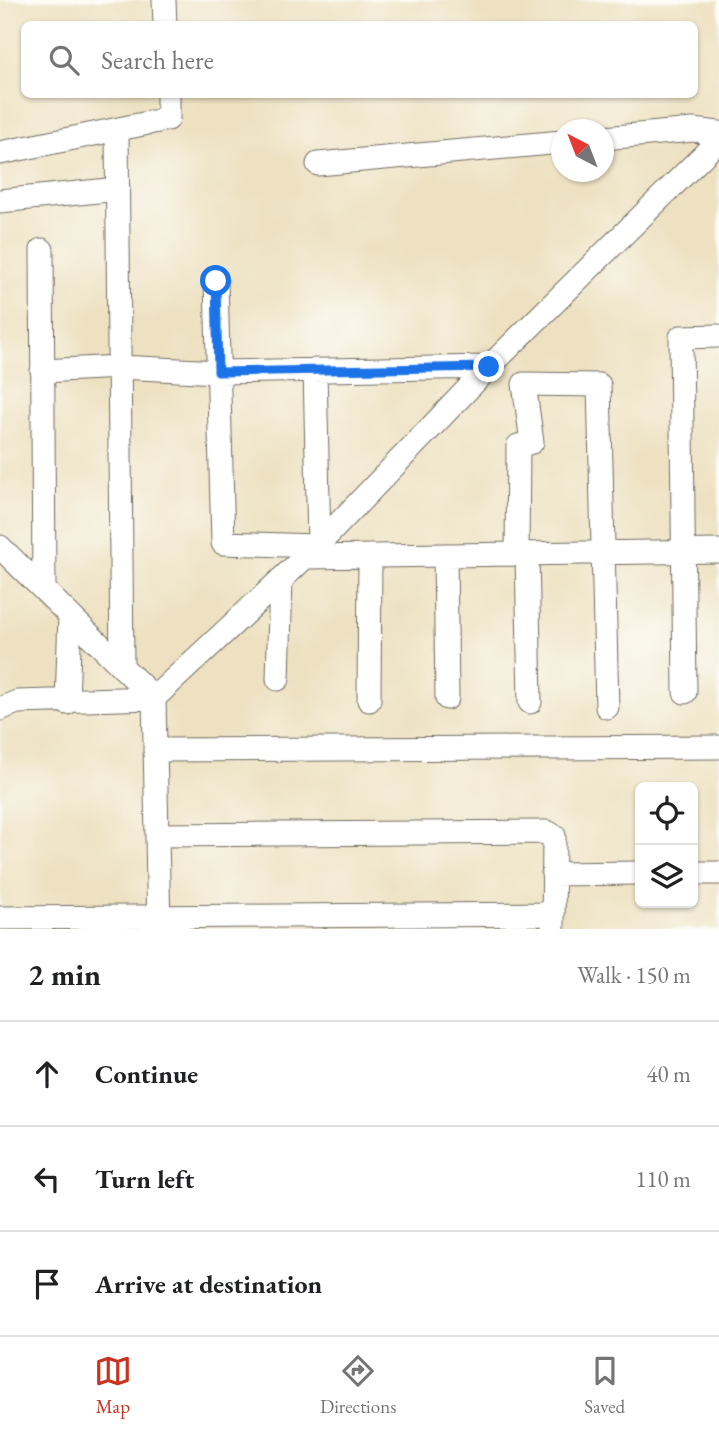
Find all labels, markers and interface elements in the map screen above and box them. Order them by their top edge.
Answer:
search box [21,21,698,98]
icon: search [45,41,83,79]
text: Search here [101,43,214,77]
north arrow [551,119,614,182]
route start [200,265,231,296]
route end [473,351,504,382]
map controls [635,782,698,908]
button: locate [635,782,698,845]
button: layers [635,845,698,908]
text: 2 min [28,955,101,994]
text: Walk · 150 m [577,960,691,990]
icon: ahead [28,1055,66,1093]
text: Continue [95,1057,198,1091]
text: 40 m [646,1059,691,1089]
icon: left [28,1160,66,1198]
text: Turn left [95,1162,194,1196]
text: 110 m [635,1164,691,1194]
icon: arrive [28,1265,66,1303]
text: Arrive at destination [95,1267,322,1301]
tab: Map [94,1352,132,1419]
tab: Directions [320,1352,396,1419]
tab: Saved [584,1352,625,1419]

